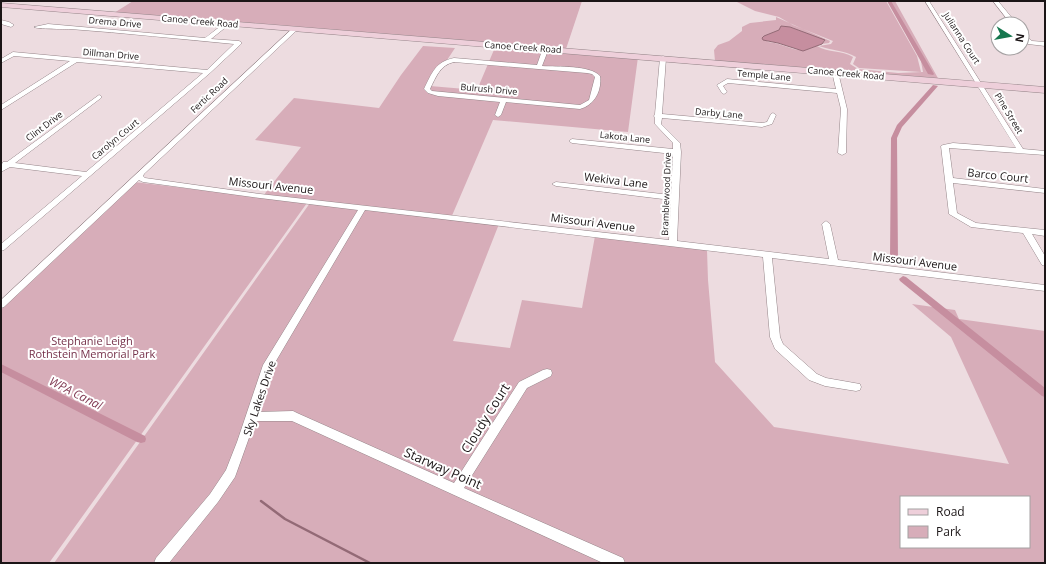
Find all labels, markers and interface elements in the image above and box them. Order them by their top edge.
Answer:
street label: Julianna Court [940,9,984,66]
street label: Canoe Creek Road [161,11,239,31]
street label: Drema Drive [88,13,142,31]
north arrow [990,16,1030,56]
text: N [1012,32,1029,44]
street label: Canoe Creek Road [484,38,562,56]
street label: Dillman Drive [82,45,140,63]
street label: Canoe Creek Road [807,63,885,83]
street label: Temple Lane [737,66,791,84]
street label: Fertic Road [187,74,231,116]
street label: Bulrush Drive [460,80,518,98]
street label: Pine Street [992,90,1026,136]
street label: Darby Lane [695,104,743,122]
street label: Clint Drive [23,108,65,144]
street label: Carolyn Court [89,115,141,163]
street label: Lakota Lane [599,128,651,146]
street label: Bramblewood Drive [658,152,674,236]
street label: Barco Court [967,164,1029,186]
street label: Wekiva Lane [583,169,649,191]
street label: Missouri Avenue [228,173,314,197]
street label: Missouri Avenue [550,209,636,235]
street label: Missouri Avenue [872,248,958,274]
park label: Stephanie Leigh Rothstein Memorial Park [29,333,156,361]
street label: Sky Lakes Drive [239,358,279,438]
water label: WPA Canal [47,372,106,414]
street label: Cloudy Court [456,379,514,456]
street label: Starway Point [401,443,485,493]
legend [900,496,1030,548]
text: Road [936,503,965,520]
text: Park [936,523,962,540]

